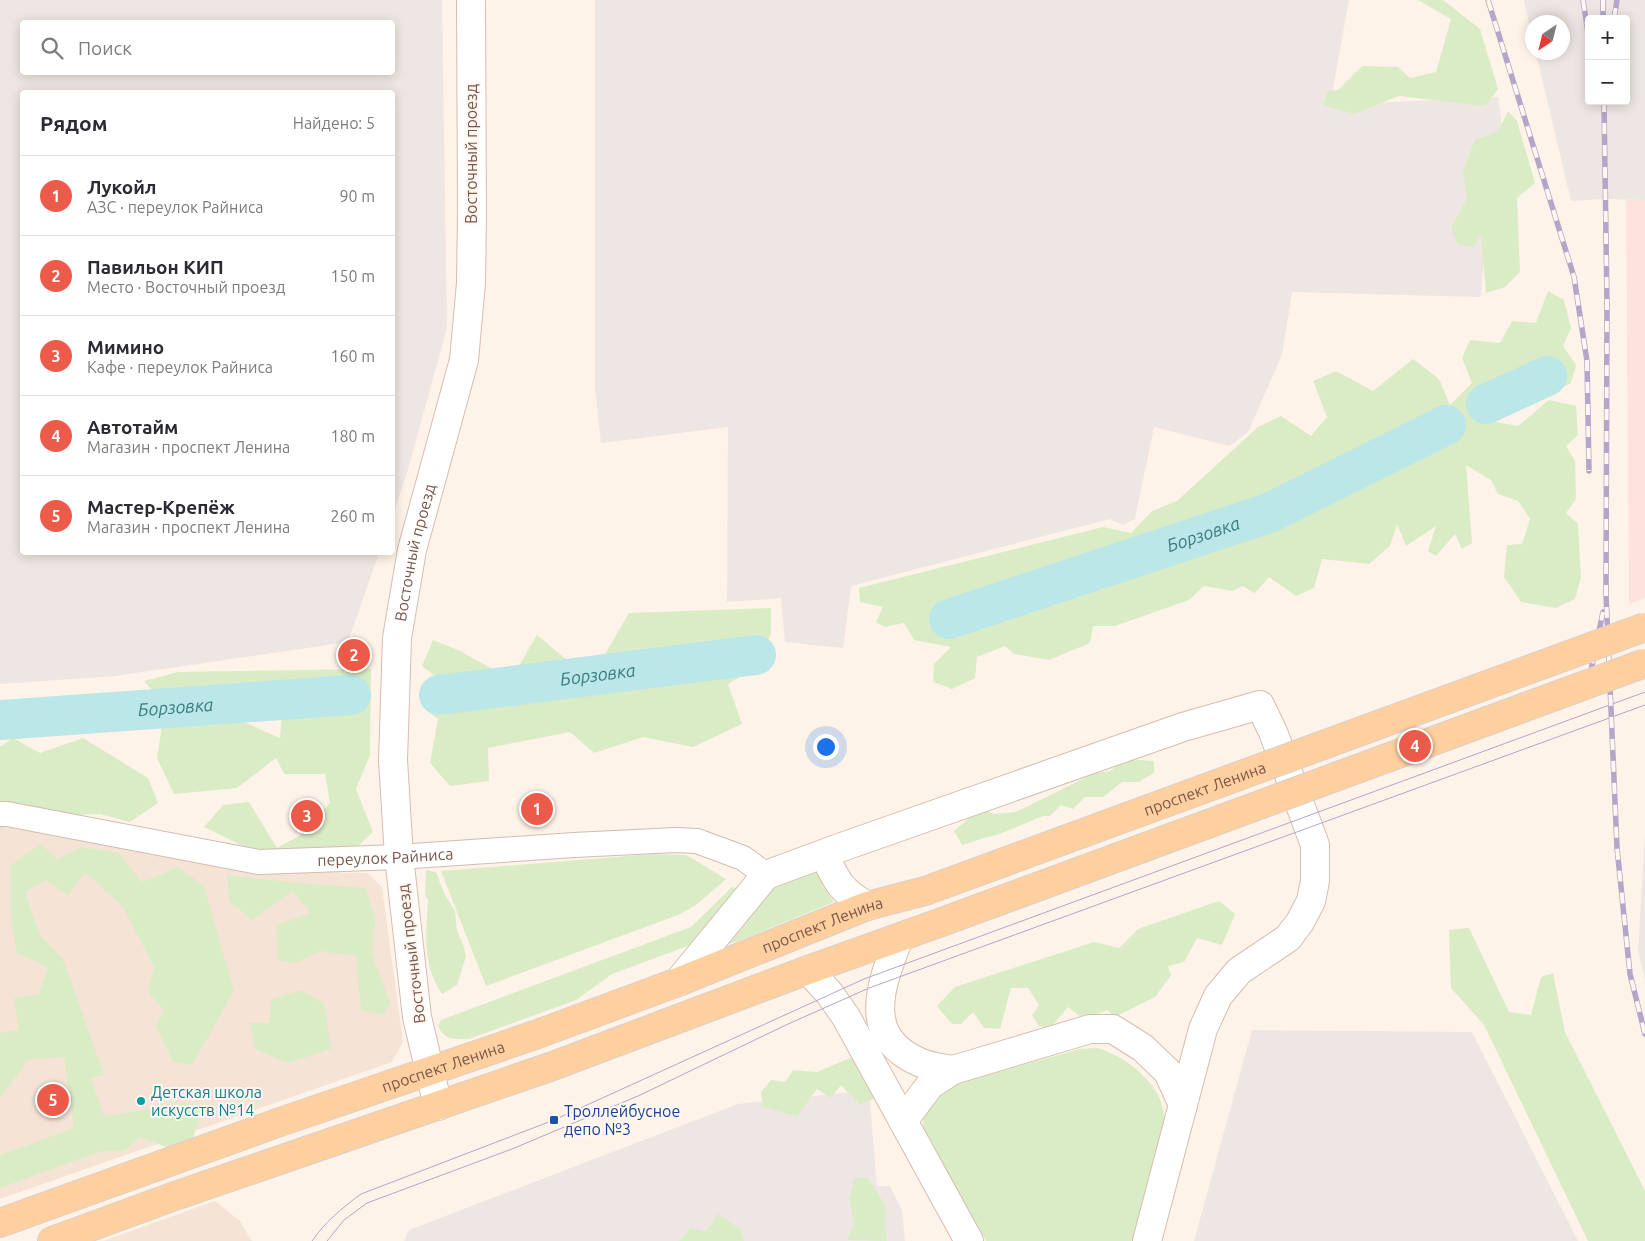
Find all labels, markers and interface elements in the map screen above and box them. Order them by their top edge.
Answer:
north arrow [1525,15,1570,60]
map controls [1585,15,1630,105]
button: + [1585,15,1630,60]
search box [20,20,395,75]
icon: search [38,34,66,62]
text: Поиск [78,37,132,59]
button: − [1585,60,1630,105]
street label: Восточный проезд [462,84,480,224]
text: Рядом [40,111,108,135]
text: Найдено: 5 [293,114,375,132]
text: Лукойл [87,176,157,198]
text: 1 [51,187,61,205]
text: 90 m [339,187,375,205]
text: АЗС · переулок Райниса [87,198,264,216]
text: Павильон КИП [87,256,224,278]
text: 2 [51,267,61,285]
text: 150 m [330,267,375,285]
text: Место · Восточный проезд [87,278,285,296]
text: Мимино [87,336,164,358]
text: 3 [51,347,61,365]
text: 160 m [330,347,375,365]
text: Кафе · переулок Райниса [87,358,273,376]
text: Автотайм [87,416,178,438]
text: 4 [51,427,61,445]
text: 180 m [330,427,375,445]
text: Магазин · проспект Ленина [87,438,290,456]
street label: Восточный проезд [391,482,439,623]
text: Мастер-Крепёж [87,496,235,518]
text: 5 [51,507,61,525]
text: 260 m [330,507,375,525]
water label: Борзовка [1164,512,1242,555]
text: Магазин · проспект Ленина [87,518,290,536]
pin: 2 [338,636,370,674]
water label: Борзовка [559,659,637,689]
water label: Борзовка [137,694,214,719]
pin: 4 [1399,727,1431,765]
your location [813,734,839,760]
street label: проспект Ленина [1141,758,1268,819]
pin: 1 [521,790,553,828]
pin: 3 [291,797,323,835]
street label: переулок Райниса [317,844,454,869]
street label: Восточный проезд [394,883,428,1025]
street label: проспект Ленина [759,893,885,956]
street label: проспект Ленина [379,1037,507,1096]
pin: 5 [37,1081,69,1119]
place label: Детская школа искусств №14 [151,1083,262,1119]
marker: Детская школа искусств №14 [135,1095,147,1107]
place label: Троллейбусное депо №3 [564,1102,680,1138]
marker: Троллейбусное депо №3 [548,1114,560,1126]

